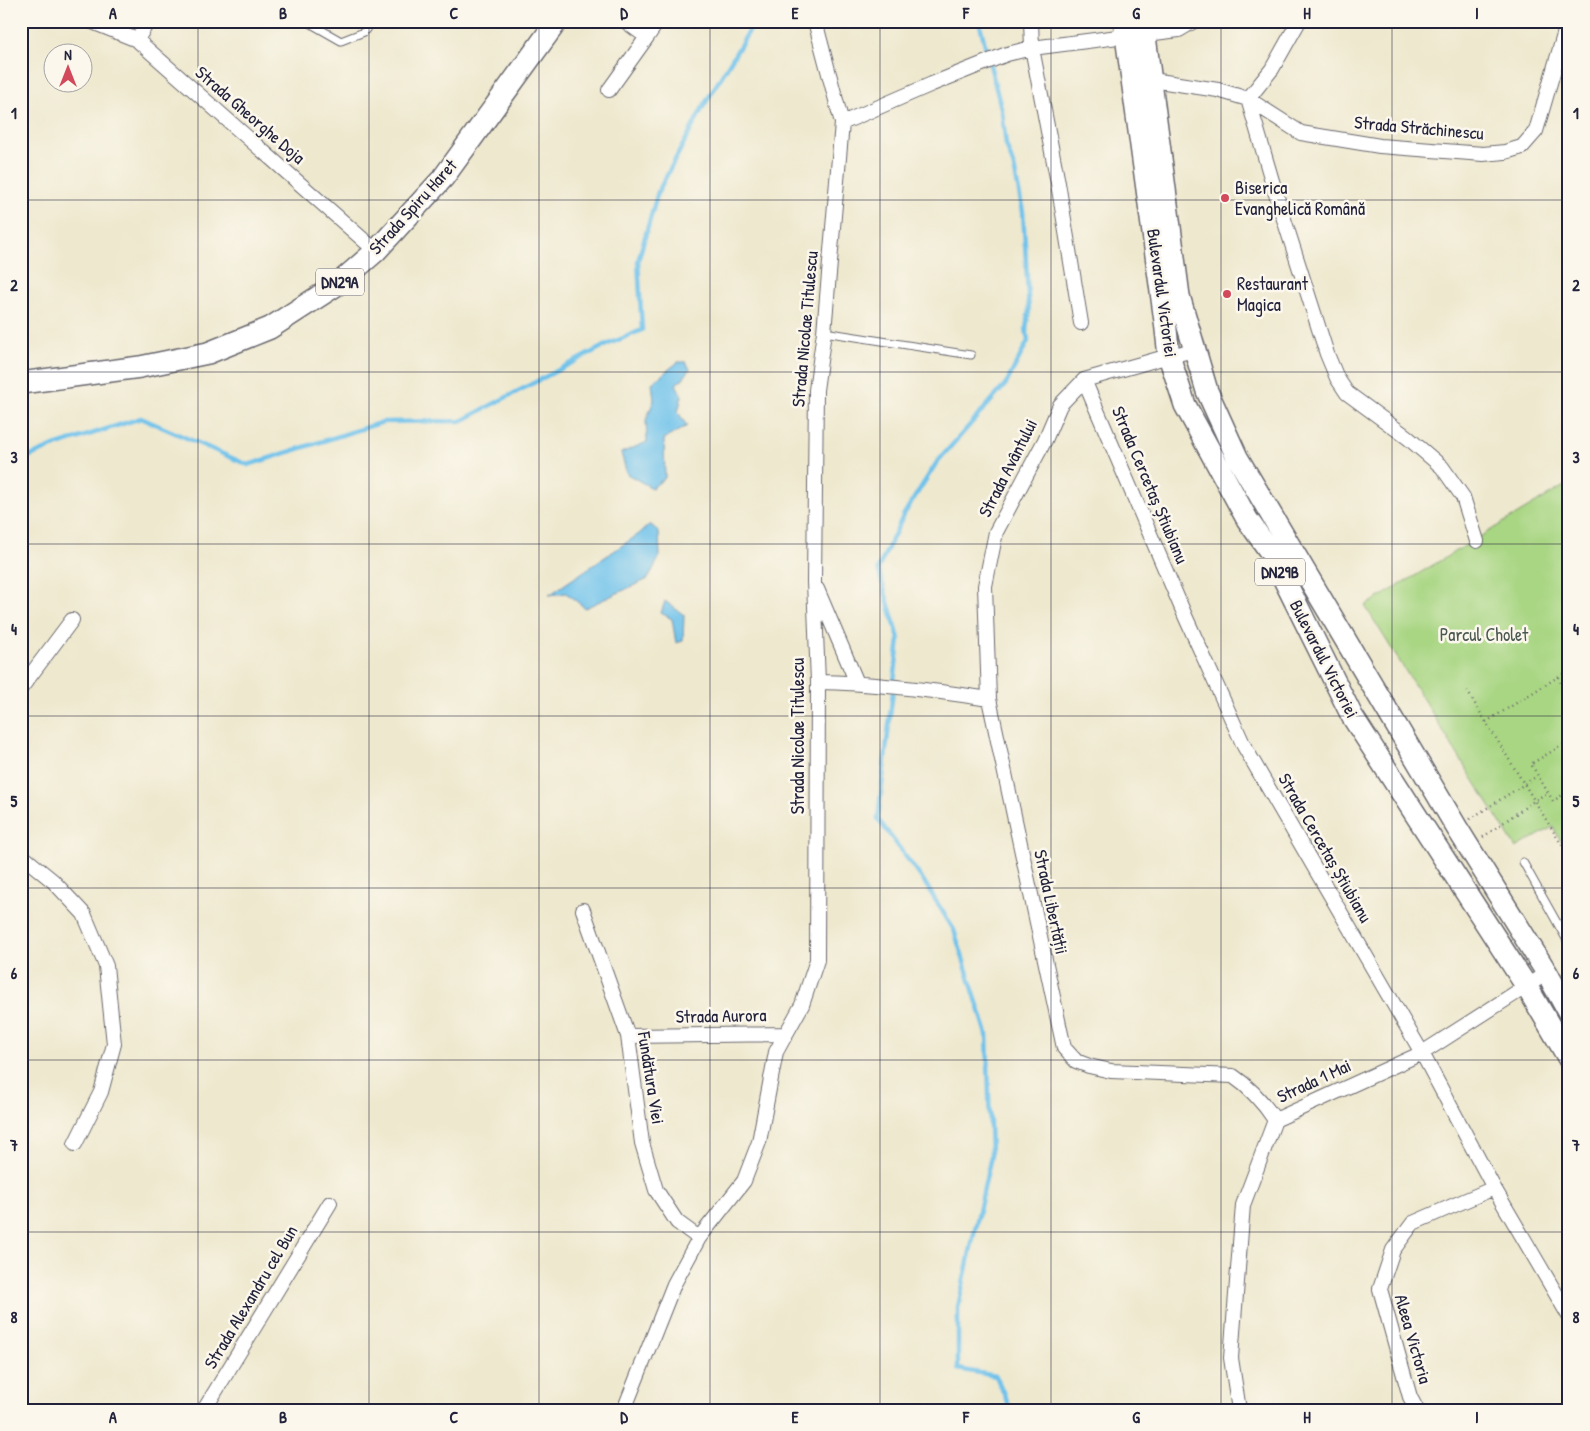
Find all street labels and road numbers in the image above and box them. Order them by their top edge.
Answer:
street label: Strada Gheorghe Doja [190,60,311,169]
street label: Strada Străchinescu [1353,109,1485,146]
street label: Strada Spiru Haret [363,153,463,260]
street label: Bulevardul Victoriei [1141,227,1184,359]
street label: Strada Nicolae Titulescu [785,250,824,408]
road number: DN29A [316,268,364,296]
street label: Strada Cercetaș Știubianu [1106,402,1195,567]
street label: Strada Avântului [972,414,1043,521]
road number: DN29B [1255,558,1305,586]
street label: Bulevardul Victoriei [1284,595,1365,722]
street label: Strada Nicolae Titulescu [785,658,810,814]
street label: Strada Cercetaș Știubianu [1272,768,1378,927]
street label: Strada Libertății [1028,847,1075,957]
street label: Strada Aurora [675,1002,767,1029]
street label: Fundătura Viei [632,1029,671,1126]
street label: Strada 1 Mai [1273,1052,1355,1109]
street label: Strada Alexandru cel Bun [198,1220,303,1373]
street label: Aleea Victoria [1389,1291,1438,1386]

